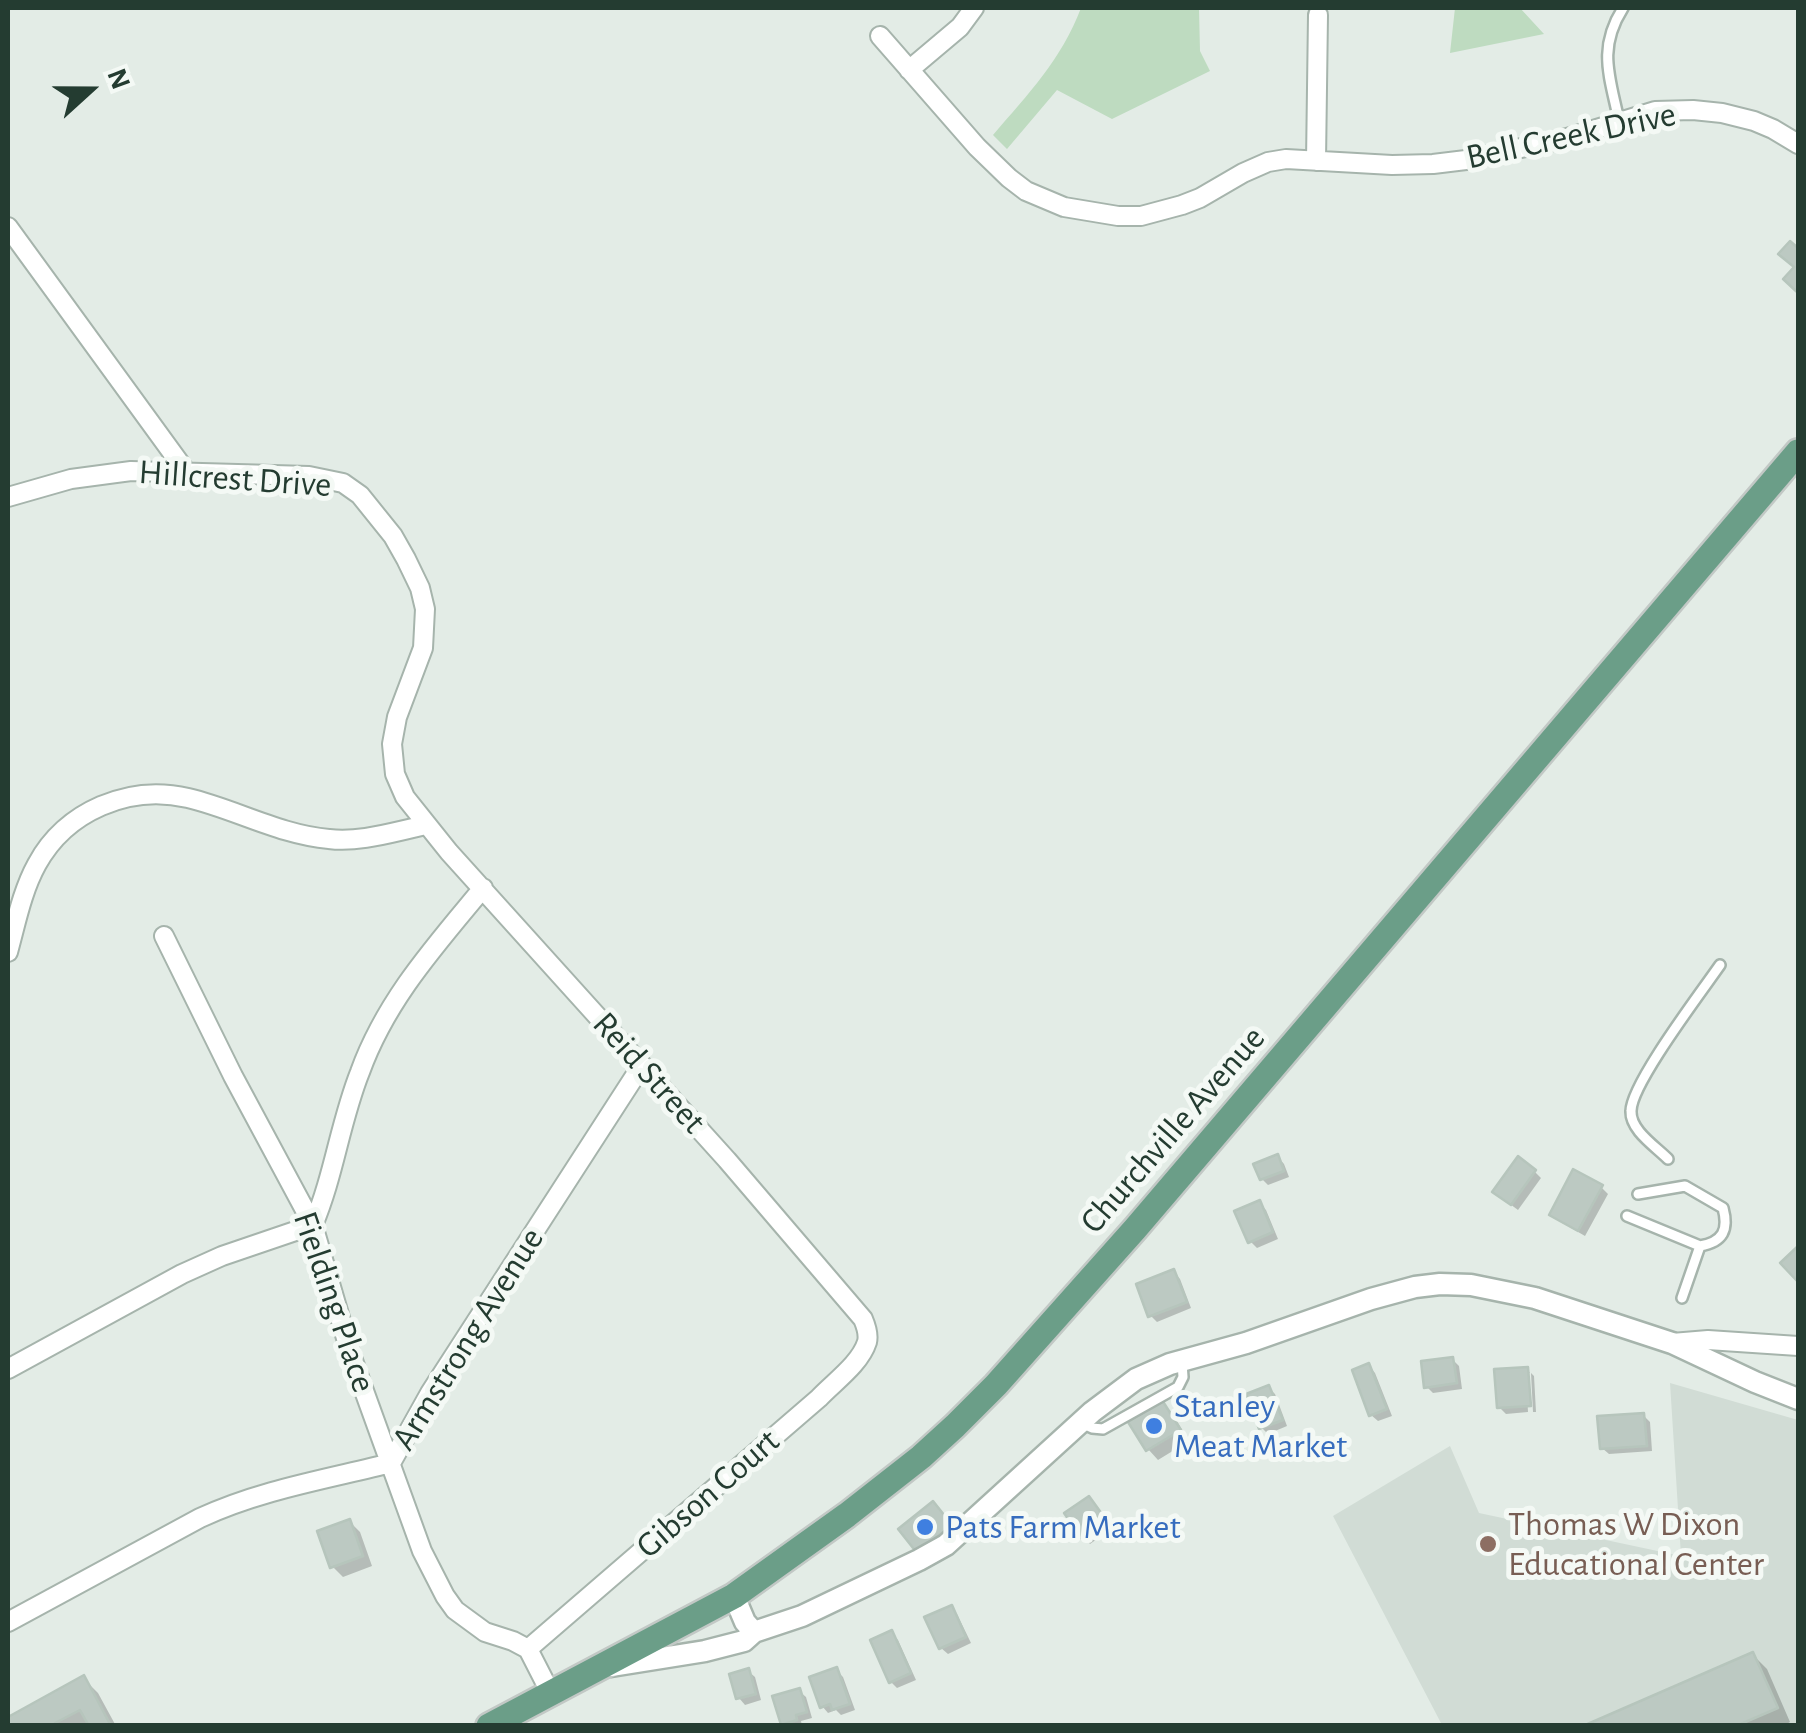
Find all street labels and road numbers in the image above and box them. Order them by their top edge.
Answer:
street label: Bell Creek Drive [1462,93,1680,179]
street label: Hillcrest Drive [137,451,333,507]
street label: Reid Street [584,1004,714,1142]
street label: Churchville Avenue [1072,1018,1274,1242]
street label: Fielding Place [283,1206,385,1398]
street label: Armstrong Avenue [383,1220,553,1458]
street label: Gibson Court [628,1421,788,1567]

